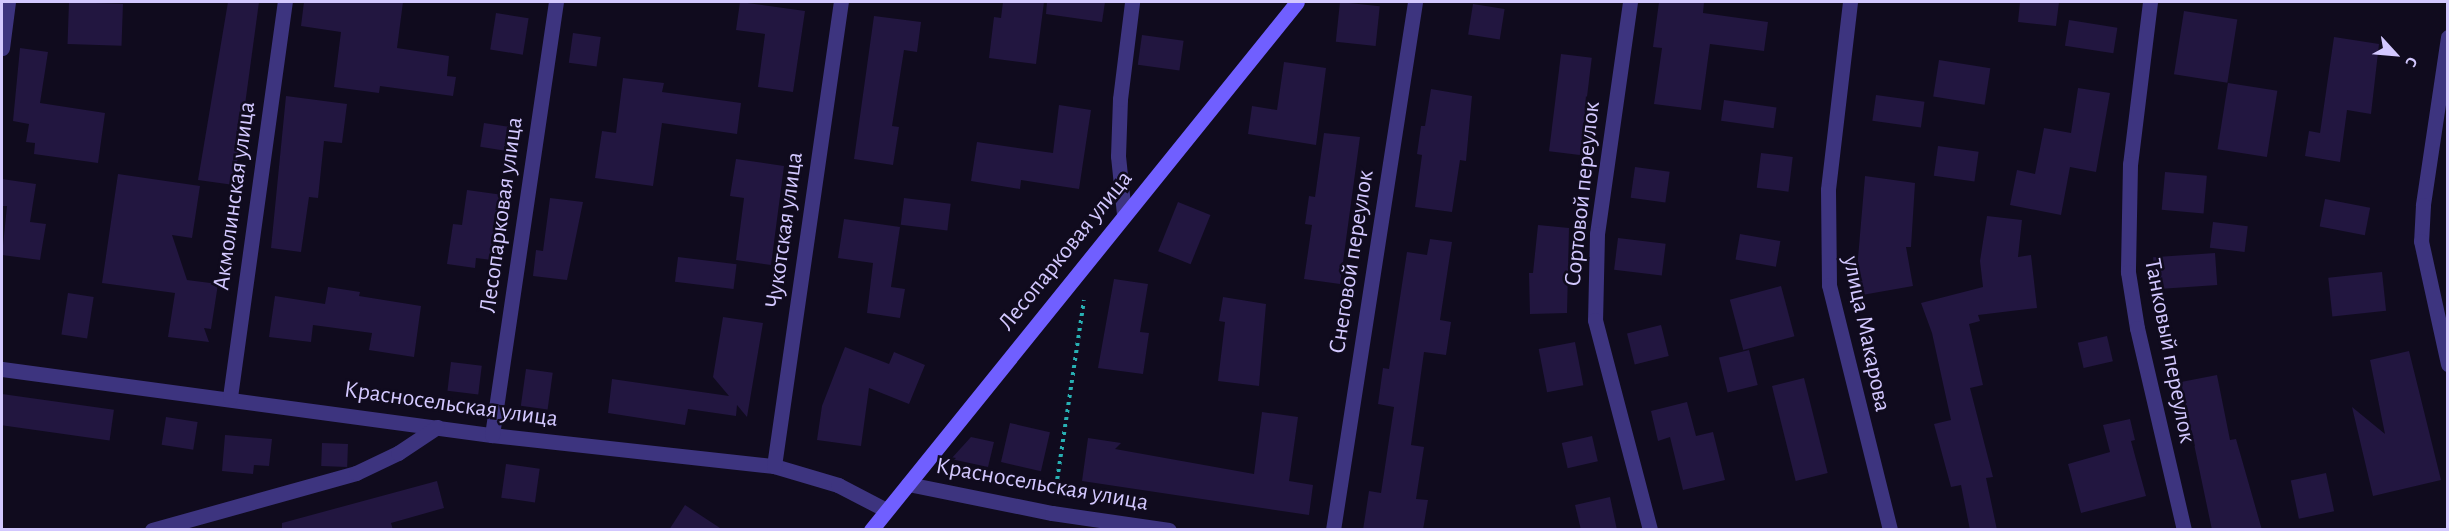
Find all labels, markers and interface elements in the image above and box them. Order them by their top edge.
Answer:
north arrow [2365,24,2425,84]
text: С [2402,54,2420,69]
street label: Акмолинская улица [207,100,263,292]
street label: Сортовой переулок [1559,100,1607,288]
street label: Лесопарковая улица [474,115,530,315]
street label: Чукотская улица [760,150,810,310]
street label: Лесопарковая улица [993,165,1139,337]
street label: Снеговой переулок [1323,168,1381,356]
street label: улица Макарова [1835,254,1897,414]
street label: Танковый переулок [2137,256,2201,446]
street label: Красносельская улица [342,376,560,434]
street label: Красносельская улица [933,452,1151,518]

